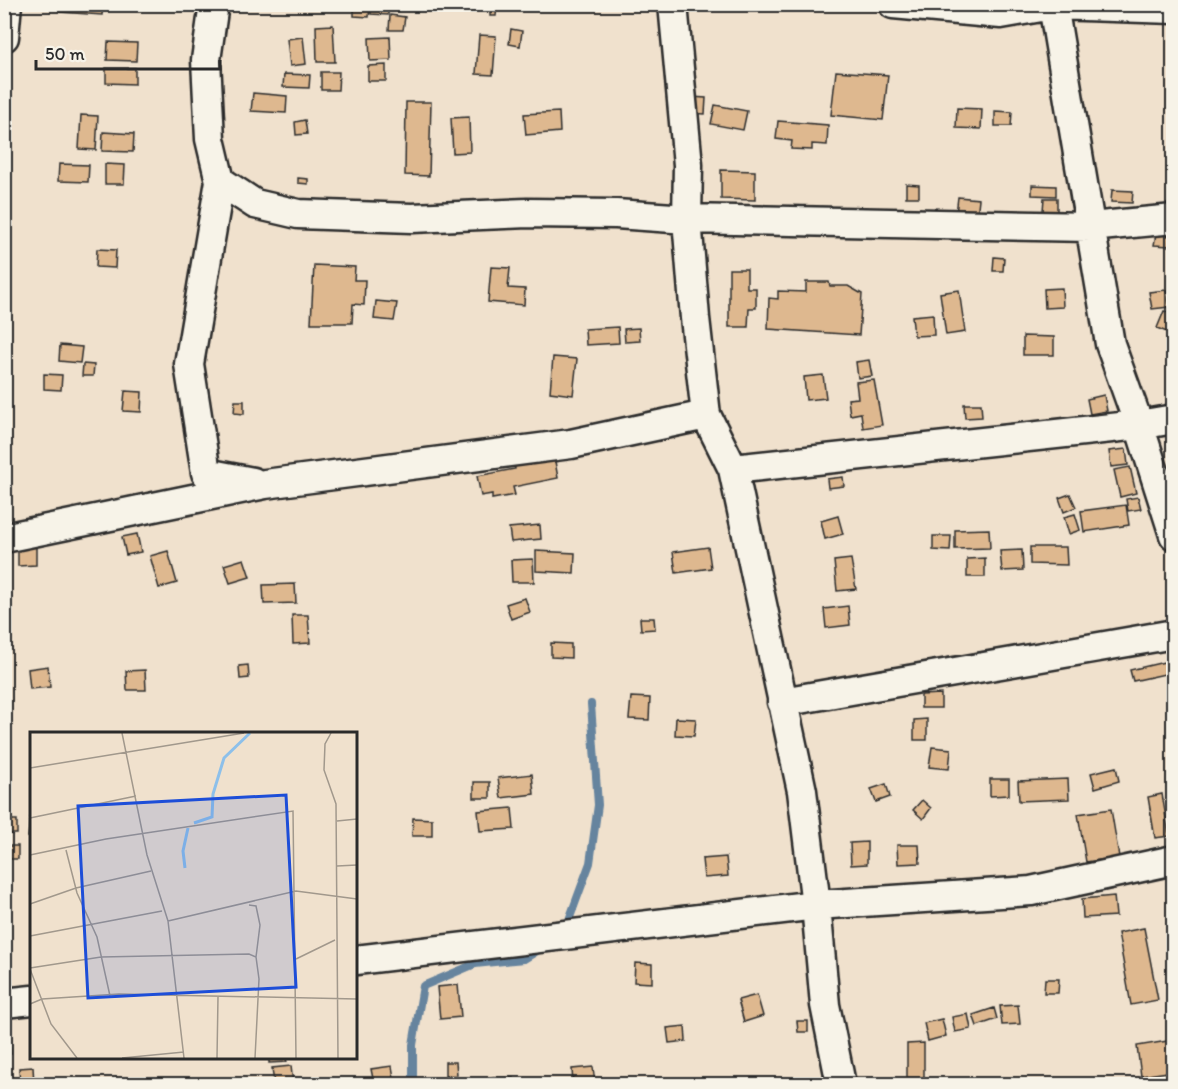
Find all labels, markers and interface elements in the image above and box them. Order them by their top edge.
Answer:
scale bar [36,33,220,71]
text: 50 m [45,43,85,65]
inset map [30,732,357,1059]

